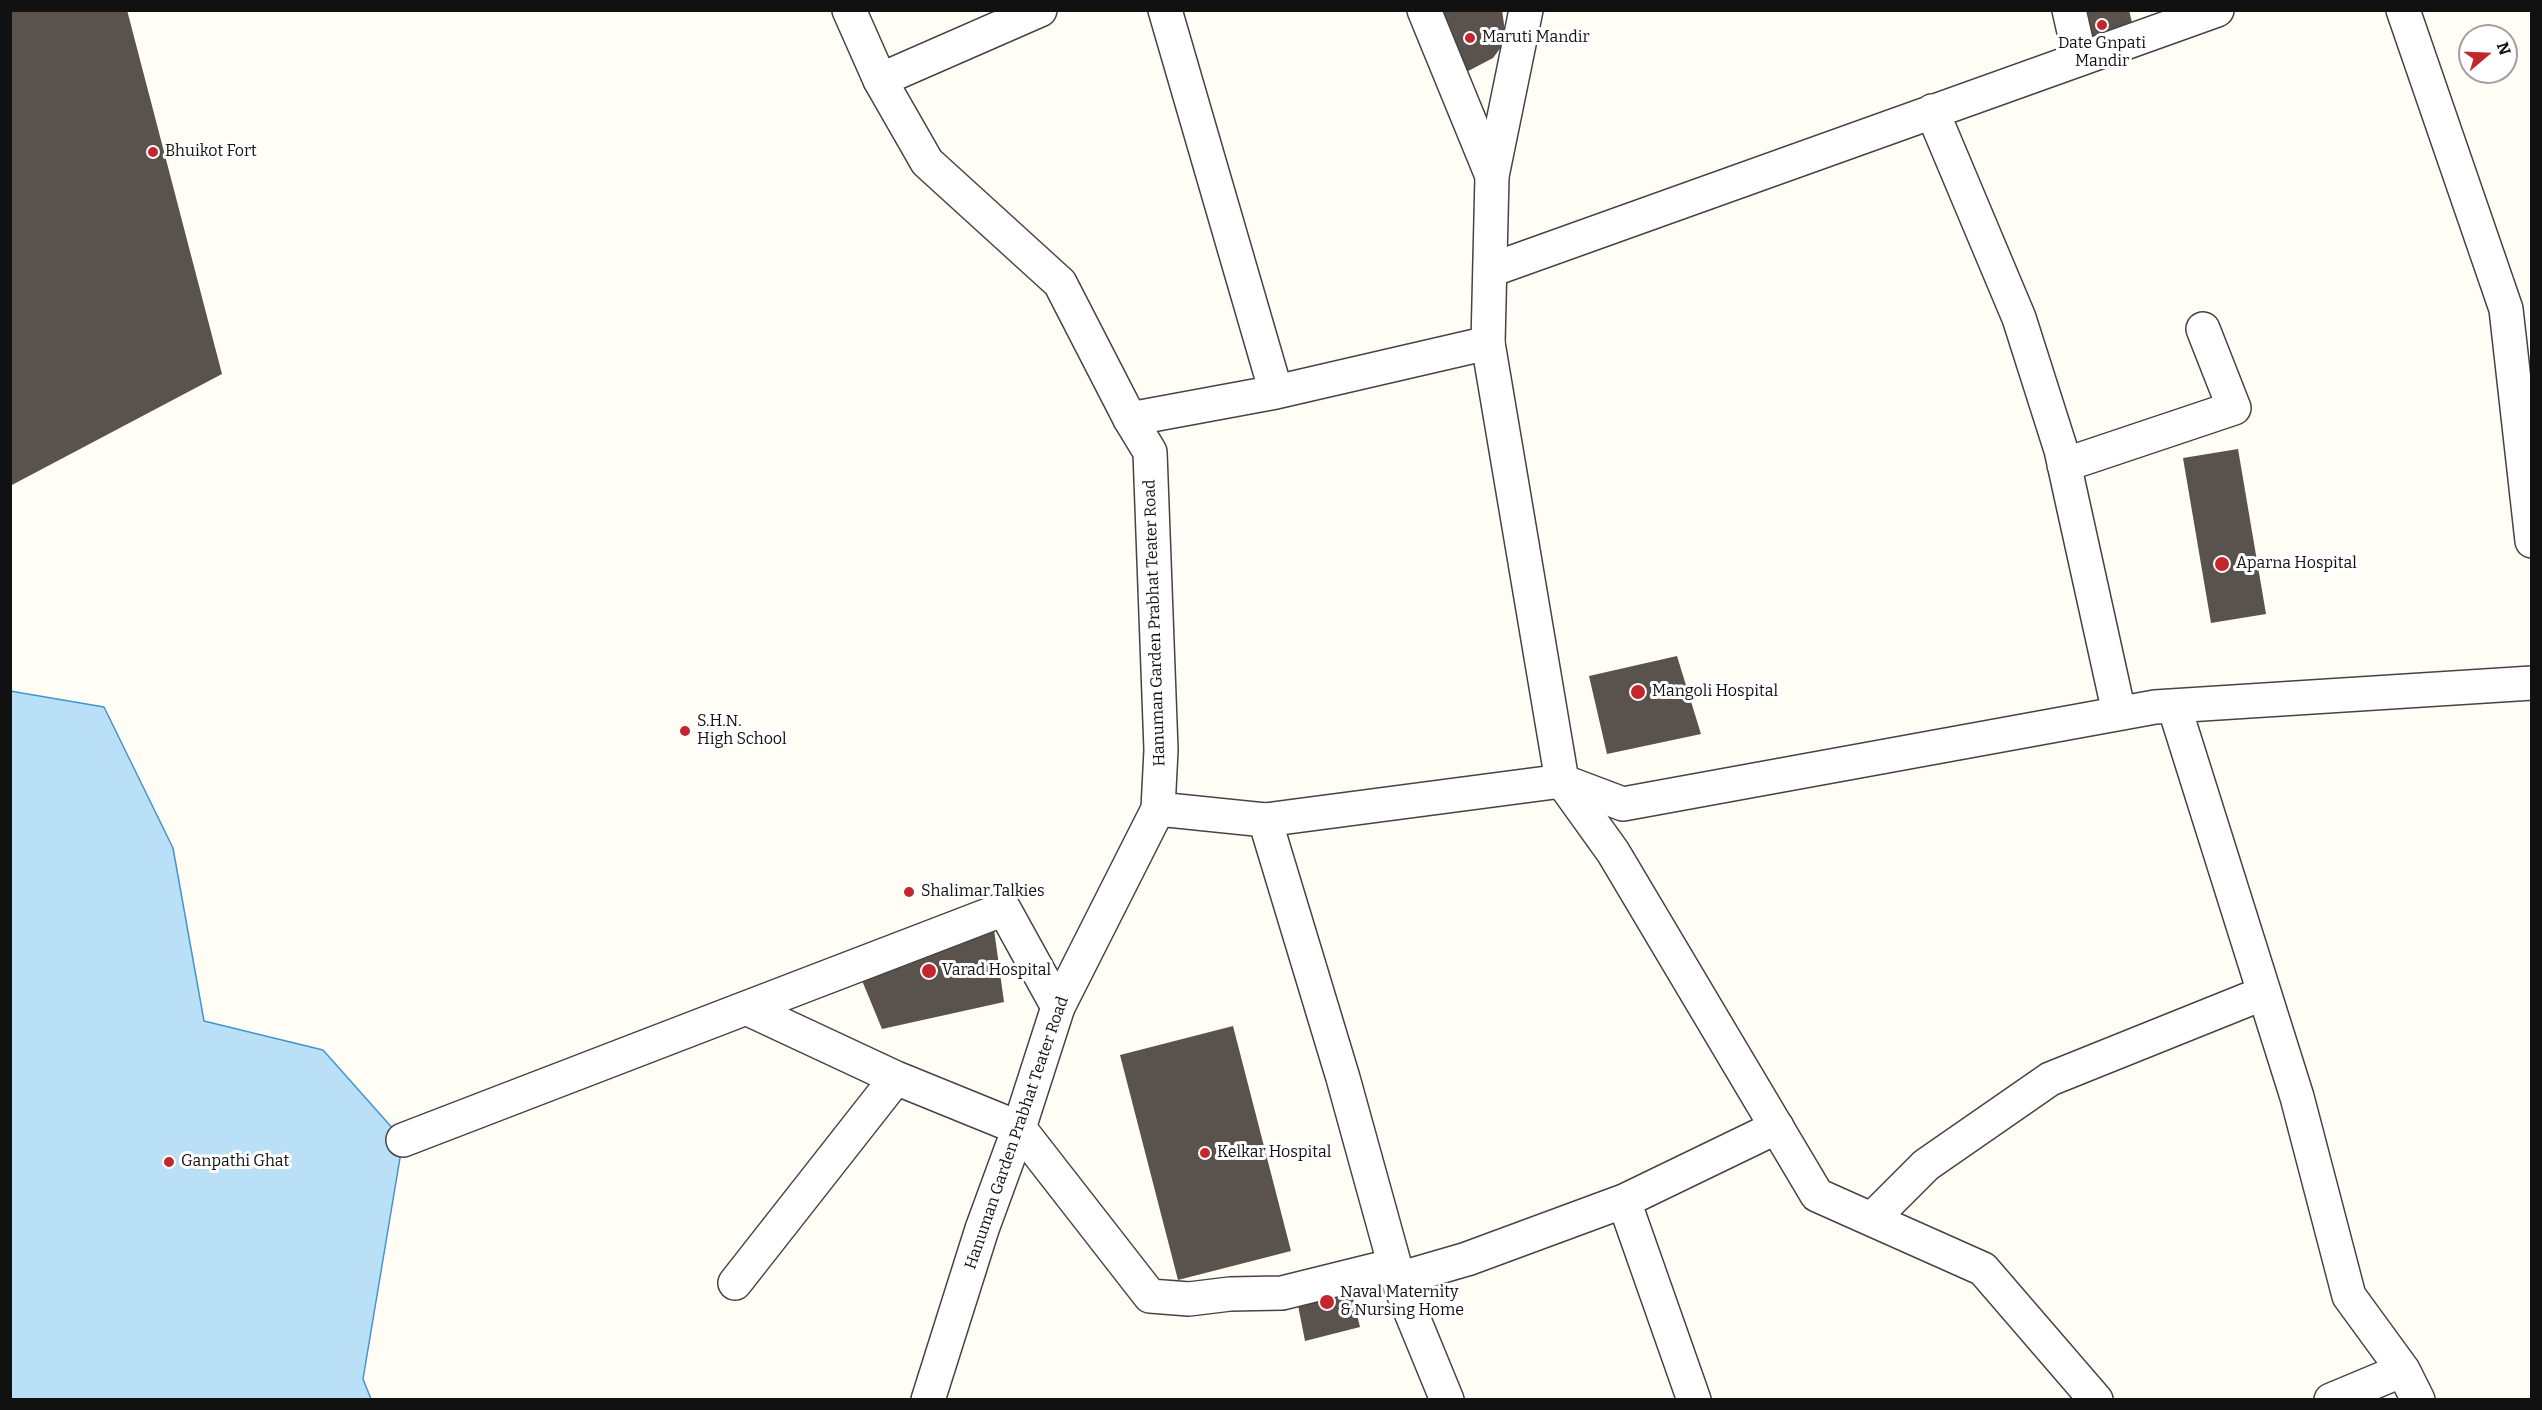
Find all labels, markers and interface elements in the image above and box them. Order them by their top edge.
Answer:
marker: Date Gnpati Mandir [2095,18,2109,32]
north arrow [2458,24,2518,84]
place label: Maruti Mandir [1482,28,1590,48]
marker: Maruti Mandir [1463,31,1477,45]
place label: Date Gnpati Mandir [2058,34,2146,72]
text: N [2493,40,2515,58]
place label: Bhuikot Fort [165,142,257,162]
marker: Bhuikot Fort [146,145,160,159]
street label: Hanuman Garden Prabhat Teater Road [1140,479,1170,767]
place label: Aparna Hospital [2236,554,2357,574]
marker: Aparna Hospital [2213,555,2231,573]
place label: Mangoli Hospital [1652,682,1778,702]
marker: Mangoli Hospital [1629,683,1647,701]
place label: S.H.N. High School [697,712,787,750]
marker: S.H.N. High School [678,724,692,738]
place label: Shalimar Talkies [921,882,1045,902]
marker: Shalimar Talkies [902,885,916,899]
place label: Varad Hospital [942,961,1051,981]
marker: Varad Hospital [920,962,938,980]
street label: Hanuman Garden Prabhat Teater Road [961,994,1073,1272]
place label: Kelkar Hospital [1217,1143,1331,1163]
marker: Kelkar Hospital [1198,1146,1212,1160]
place label: Ganpathi Ghat [181,1152,289,1172]
marker: Ganpathi Ghat [162,1155,176,1169]
place label: Naval Maternity & Nursing Home [1340,1283,1464,1321]
marker: Naval Maternity & Nursing Home [1318,1293,1336,1311]

